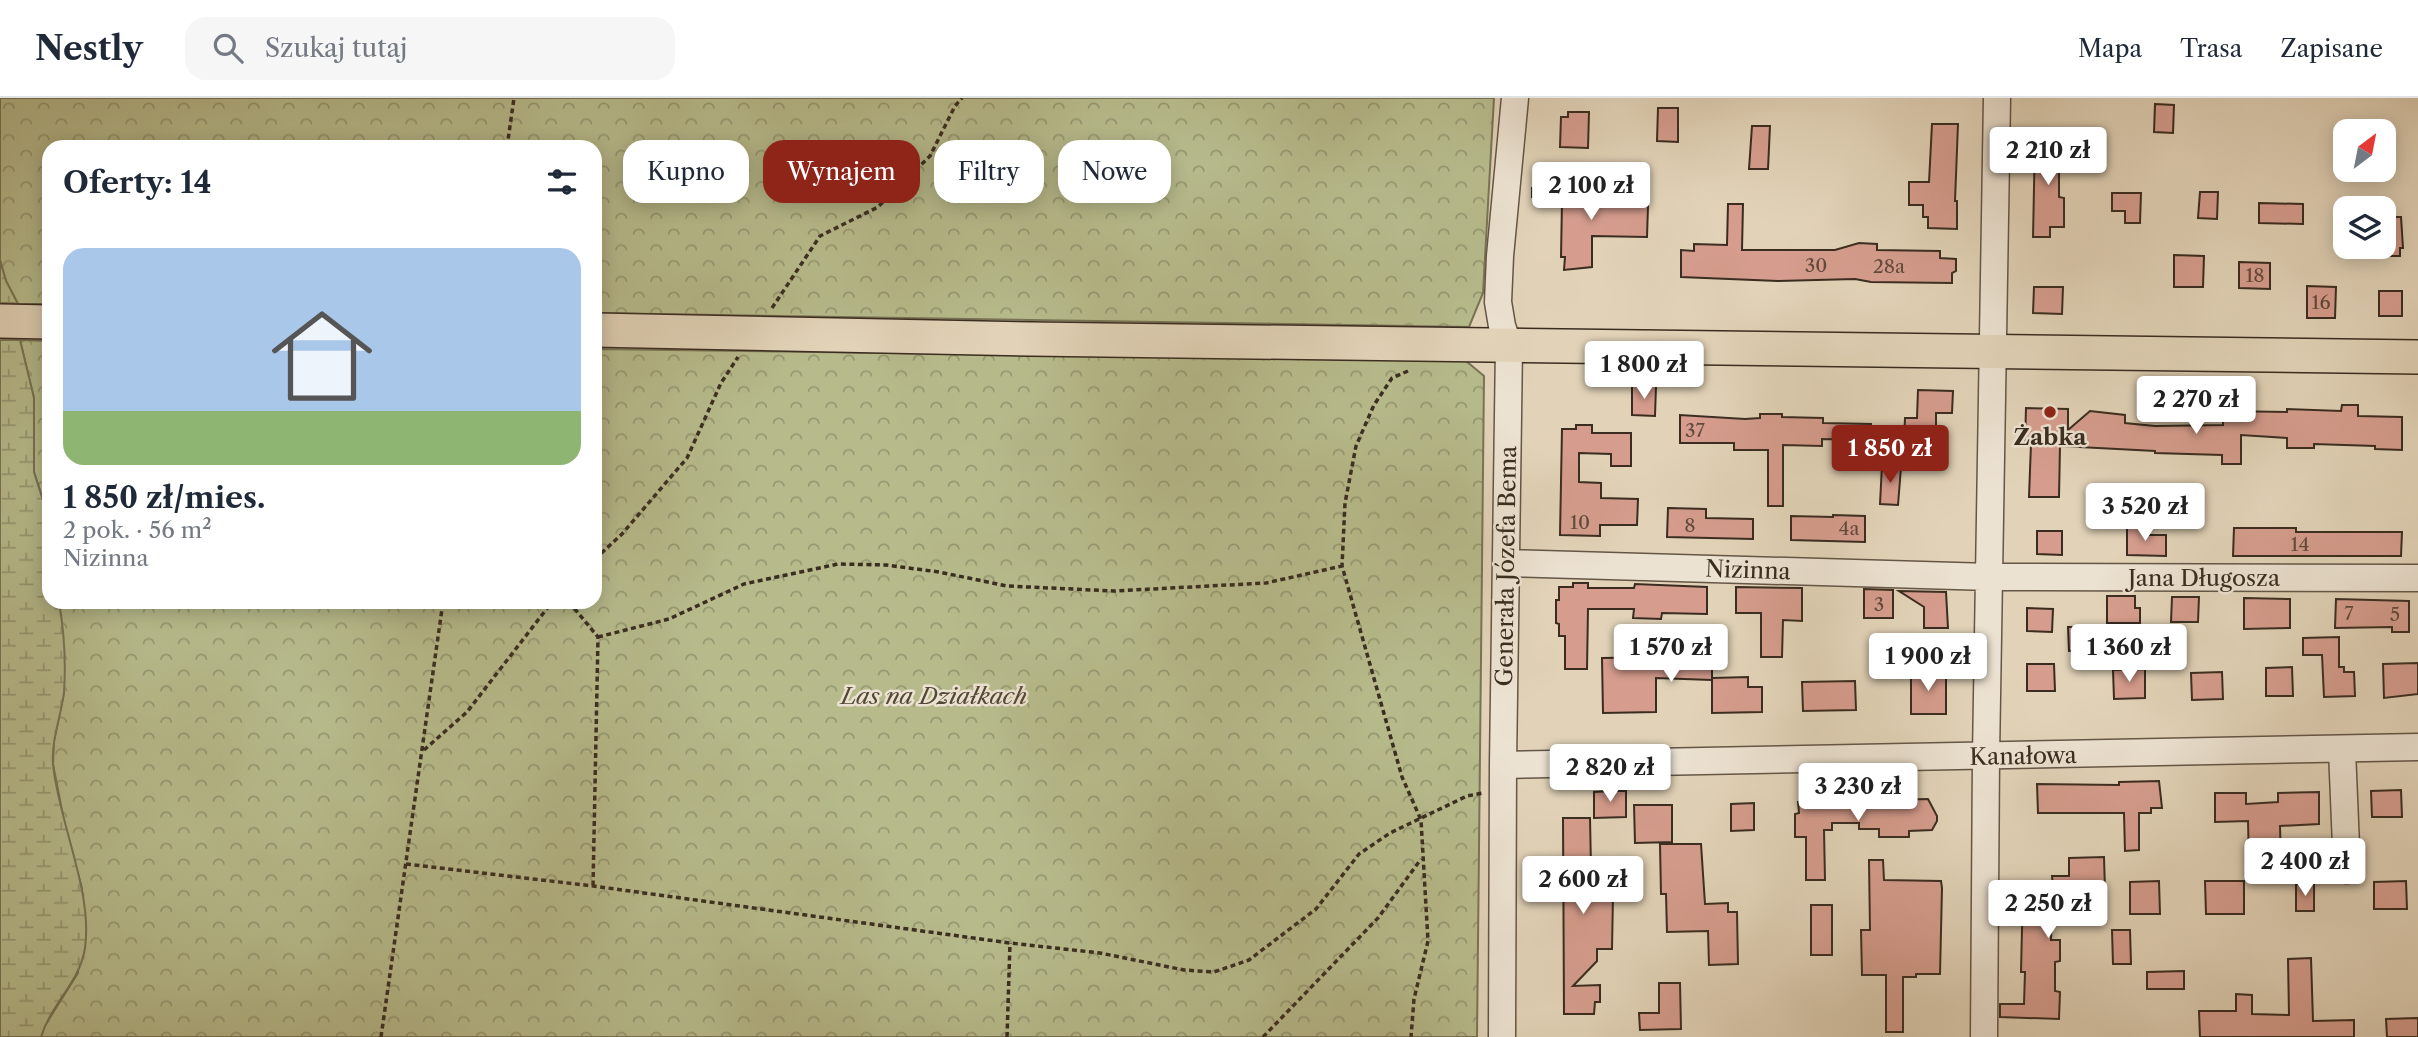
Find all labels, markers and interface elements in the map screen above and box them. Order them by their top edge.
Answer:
search box [185,17,675,80]
text: Nestly [35,28,143,69]
icon: search [209,29,247,67]
text: Szukaj tutaj [265,32,408,64]
text: Mapa [2078,34,2142,63]
text: Trasa [2180,34,2242,63]
text: Zapisane [2280,34,2383,63]
north arrow [2333,119,2396,182]
map controls [2333,119,2396,259]
pin: 2 210 zł [1976,127,2120,187]
text: 2 210 zł [2006,136,2090,164]
chip: Kupno [623,140,749,203]
chip: Wynajem [763,140,920,203]
chip: Filtry [934,140,1044,203]
chip: Nowe [1058,140,1171,203]
pin: 2 100 zł [1519,162,1663,222]
icon: filters [543,163,581,201]
text: Oferty: 14 [63,164,211,201]
text: 2 100 zł [1548,171,1634,199]
button: layers [2333,196,2396,259]
house number: 30 [1805,254,1827,277]
house number: 28a [1873,255,1905,278]
house number: 18 [2245,264,2265,287]
house number: 16 [2311,291,2331,314]
icon: home [259,293,385,419]
pin: 1 800 zł [1572,342,1716,401]
text: 1 800 zł [1601,350,1687,378]
pin: 2 270 zł [2124,376,2268,436]
text: 2 270 zł [2153,385,2239,413]
marker: Żabka [2042,404,2058,420]
house number: 37 [1685,419,1706,442]
place label: Żabka [2013,423,2087,451]
pin: 1 850 zł [1818,426,1962,485]
text: 1 850 zł [1848,434,1932,462]
street label: Generała Józefa Bema [1490,445,1522,687]
text: 1 850 zł/mies. [63,479,265,516]
pin: 3 520 zł [2073,484,2217,543]
text: 3 520 zł [2102,492,2188,520]
house number: 10 [1570,511,1590,534]
house number: 8 [1684,514,1696,537]
text: 2 pok. · 56 m² [63,516,212,544]
house number: 4a [1838,517,1860,540]
house number: 14 [2291,533,2309,556]
text: Nizinna [63,544,149,572]
street label: Nizinna [1705,555,1792,586]
street label: Jana Długosza [2125,564,2281,592]
house number: 3 [1874,593,1884,616]
house number: 7 [2344,602,2354,625]
house number: 5 [2390,603,2400,626]
pin: 1 570 zł [1599,624,1743,684]
pin: 1 360 zł [2057,624,2201,684]
text: 1 570 zł [1630,633,1712,661]
text: 1 360 zł [2087,633,2171,661]
pin: 1 900 zł [1856,634,2000,693]
text: 1 900 zł [1885,642,1971,670]
park label: Las na Działkach [839,682,1027,710]
street label: Kanałowa [1969,741,2078,771]
pin: 2 820 zł [1538,744,1682,804]
text: 2 820 zł [1566,753,1654,781]
pin: 3 230 zł [1786,764,1930,823]
text: 3 230 zł [1815,772,1901,800]
pin: 2 400 zł [2233,838,2377,898]
text: 2 400 zł [2260,847,2350,875]
pin: 2 600 zł [1511,856,1655,916]
text: 2 600 zł [1538,865,1628,893]
pin: 2 250 zł [1976,880,2120,940]
text: 2 250 zł [2004,889,2092,917]

